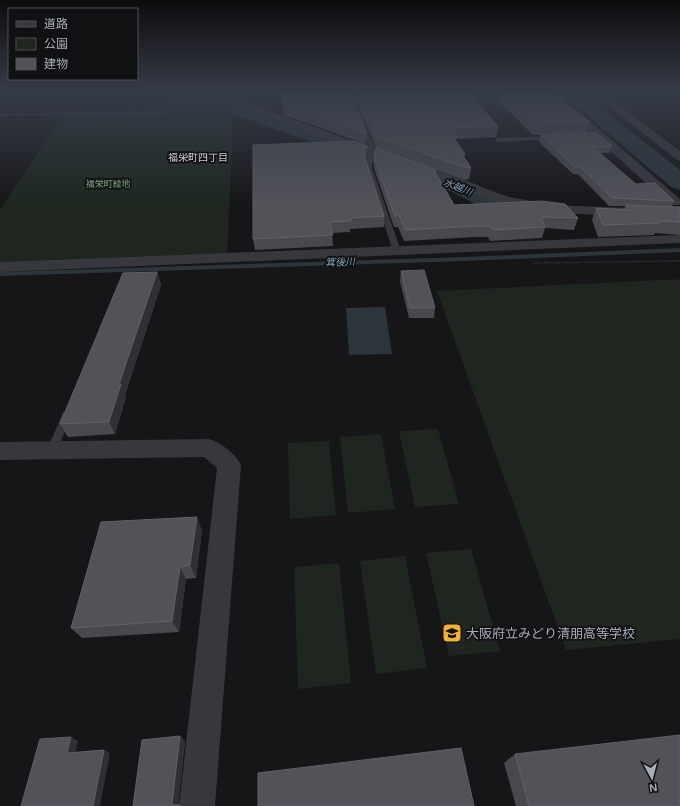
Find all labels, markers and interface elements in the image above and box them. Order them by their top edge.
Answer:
legend [8,8,138,80]
text: 道路 [44,17,68,31]
text: 公園 [44,37,68,51]
text: 建物 [44,57,68,71]
district label: 福栄町四丁目 [168,152,228,163]
water label: 水越川 [442,176,475,198]
park label: 福栄町緑地 [85,179,131,189]
water label: 箕後川 [325,256,356,268]
school or university icon: 大阪府立みどり清朋高等学校 [441,622,463,644]
place label: 大阪府立みどり清朋高等学校 [466,626,635,641]
north arrow [632,758,672,798]
text: N [648,781,658,794]

